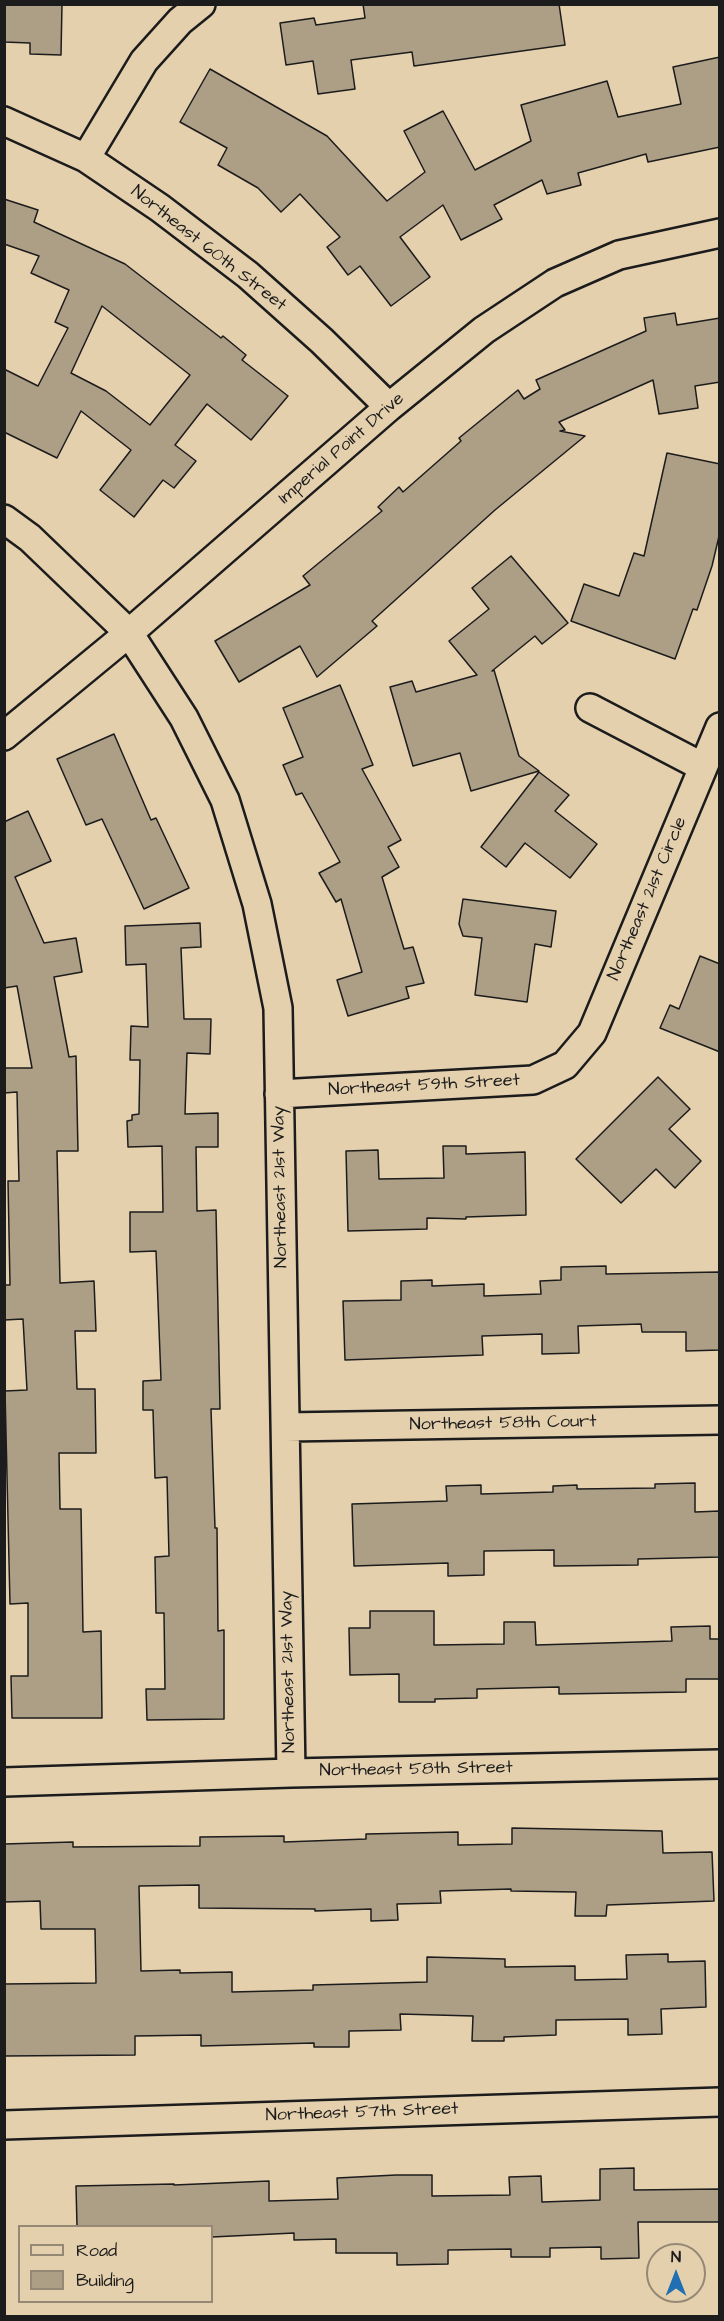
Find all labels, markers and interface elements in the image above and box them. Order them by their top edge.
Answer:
street label: Northeast 60th Street [126,182,290,316]
street label: Imperial Point Drive [275,389,409,509]
street label: Northeast 21st Circle [604,814,692,984]
street label: Northeast 59th Street [328,1070,520,1102]
street label: Northeast 21st Way [269,1106,293,1268]
street label: Northeast 58th Court [409,1412,597,1436]
street label: Northeast 21st Way [277,1591,301,1753]
street label: Northeast 58th Street [319,1758,513,1782]
street label: Northeast 57th Street [265,2099,459,2127]
legend [18,2225,213,2303]
text: Road [76,2238,117,2263]
north arrow [646,2243,706,2303]
text: N [671,2246,681,2268]
text: Building [76,2268,134,2293]

